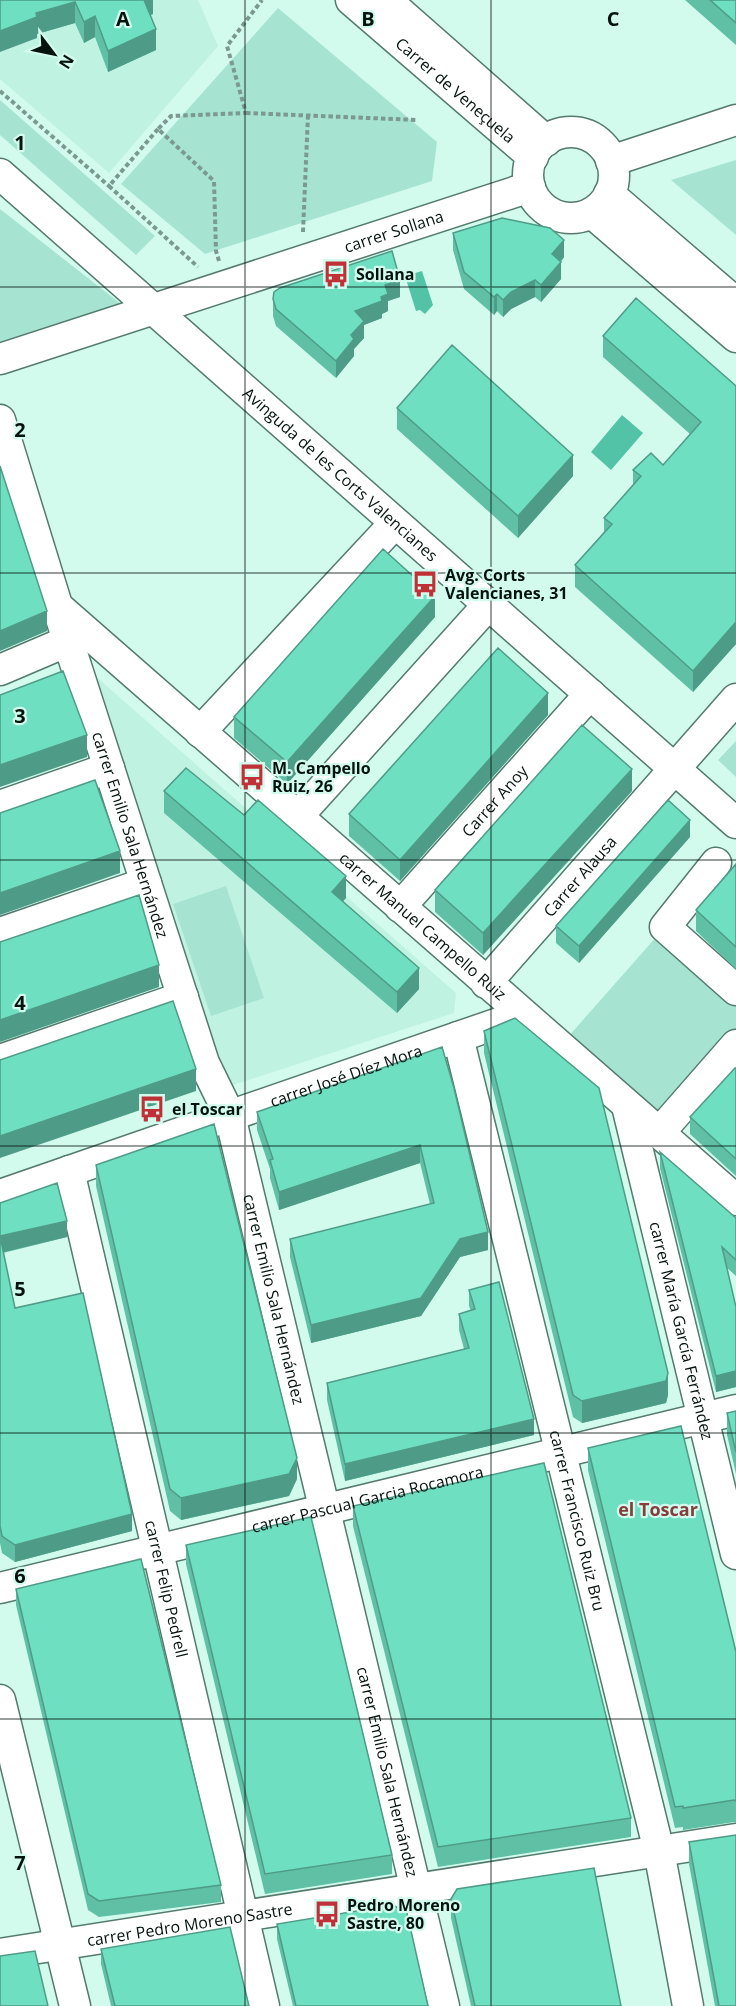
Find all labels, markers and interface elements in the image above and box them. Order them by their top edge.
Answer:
text: A [116,5,130,32]
text: B [361,5,375,32]
text: C [607,5,620,32]
north arrow [24,24,84,84]
street label: Carrer de Veneçuela [391,32,520,148]
text: N [54,51,79,73]
text: 1 [14,129,26,156]
street label: carrer Sollana [341,205,446,258]
bus stop icon: Sollana [321,259,351,289]
place label: Sollana [356,263,414,285]
street label: Avinguda de les Corts Valencianes [238,382,443,566]
text: 2 [14,416,26,443]
place label: Avg. Corts Valencianes, 31 [445,564,568,604]
bus stop icon: Avg. Corts Valencianes, 31 [410,569,440,599]
text: 3 [14,702,26,729]
street label: carrer Emilio Sala Hernández [87,729,174,941]
place label: M. Campello Ruiz, 26 [272,757,371,797]
street label: Carrer Anoy [457,760,533,842]
bus stop icon: M. Campello Ruiz, 26 [237,762,267,792]
street label: Carrer Alausa [538,831,621,922]
street label: carrer Manuel Campello Ruiz [335,847,511,1005]
text: 4 [14,989,26,1016]
street label: carrer José Díez Mora [267,1039,425,1112]
bus stop icon: el Toscar [137,1094,167,1124]
place label: el Toscar [172,1098,243,1120]
street label: carrer Emilio Sala Hernández [238,1192,310,1407]
street label: carrer María García Ferrández [645,1219,719,1442]
text: 5 [14,1275,26,1302]
street label: carrer Francisco Ruiz Bru [544,1428,610,1613]
street label: carrer Pascual Garcia Rocamora [249,1460,486,1538]
district label: el Toscar [618,1497,698,1521]
street label: carrer Felip Pedrell [140,1518,193,1660]
text: 6 [14,1562,26,1589]
street label: carrer Emilio Sala Hernández [352,1664,424,1879]
text: 7 [14,1849,26,1876]
place label: Pedro Moreno Sastre, 80 [347,1894,460,1934]
street label: carrer Pedro Moreno Sastre [85,1897,294,1951]
bus stop icon: Pedro Moreno Sastre, 80 [312,1899,342,1929]

